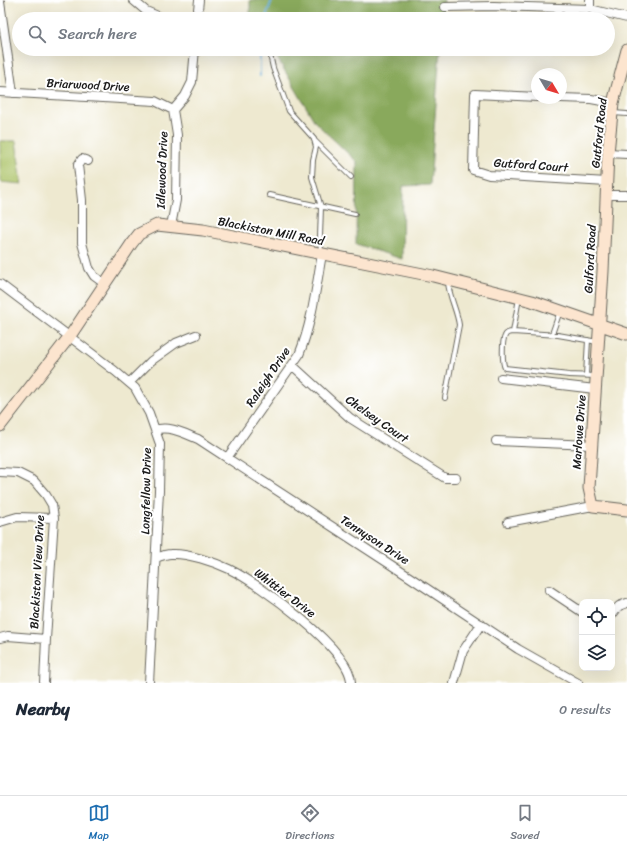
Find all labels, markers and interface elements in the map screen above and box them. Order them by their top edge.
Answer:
search box [12,12,615,56]
text: Search here [58,21,137,47]
icon: search [26,23,48,45]
north arrow [531,68,567,104]
street label: Briarwood Drive [46,72,130,98]
street label: Gutford Road [584,96,614,169]
street label: Idlewood Drive [150,131,174,210]
street label: Gutford Court [493,151,570,179]
street label: Blackiston Mill Road [216,210,327,252]
street label: Gulford Road [577,224,603,294]
street label: Raleigh Drive [240,342,296,412]
street label: Chelsey Court [341,389,414,450]
street label: Marlowe Drive [565,394,593,470]
street label: Longfellow Drive [134,447,158,535]
street label: Tennyson Drive [336,509,414,571]
street label: Blackiston View Drive [23,514,51,630]
street label: Whittier Drive [249,562,321,624]
map controls [579,599,615,671]
button: locate [579,599,615,635]
button: layers [579,635,615,671]
text: Nearby [16,694,70,724]
text: 0 results [559,698,611,721]
tab: Map [88,802,110,845]
tab: Directions [285,802,335,845]
tab: Saved [510,802,539,845]

